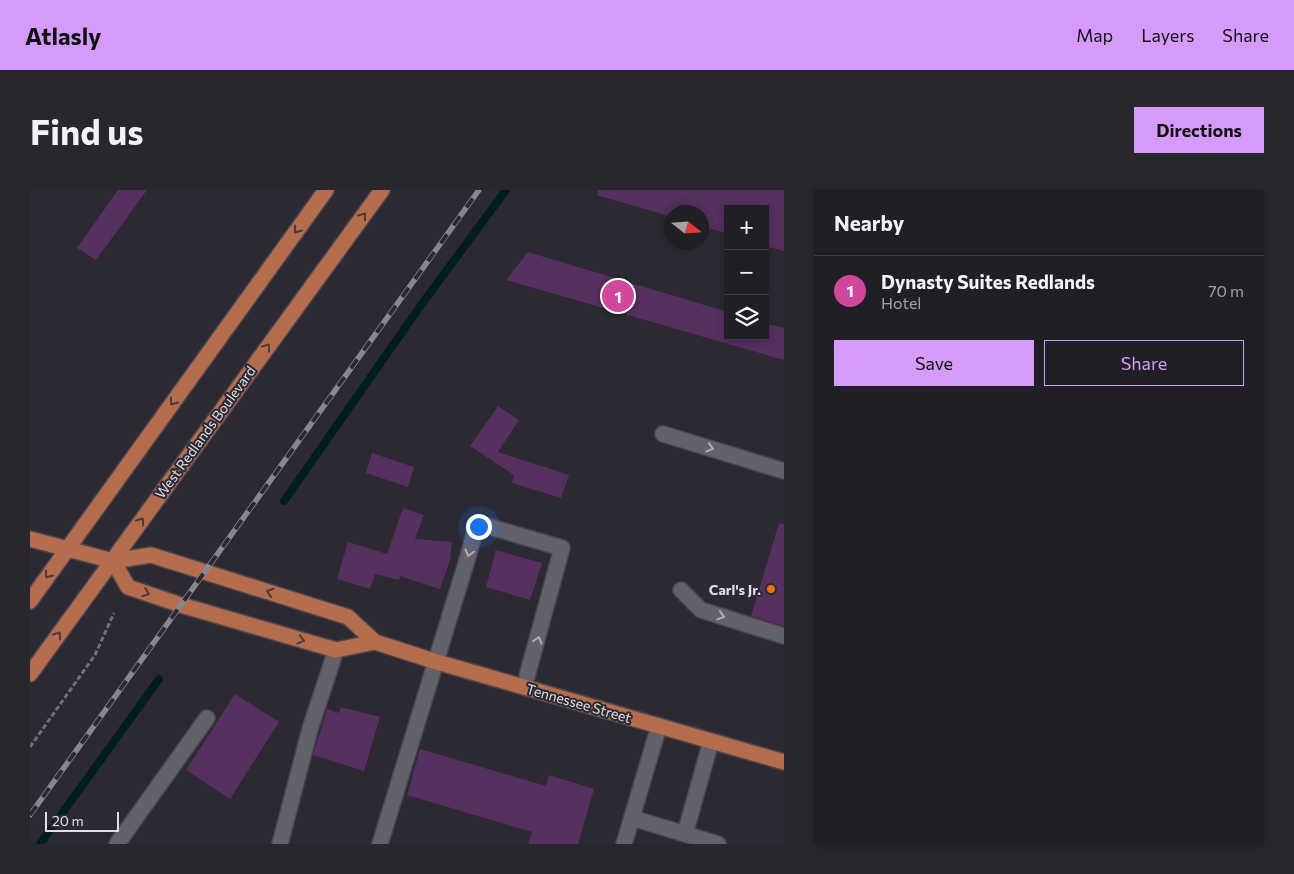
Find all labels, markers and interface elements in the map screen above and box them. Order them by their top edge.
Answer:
text: Atlasly [25,21,102,50]
text: Map [1076,24,1113,46]
text: Layers [1141,24,1194,46]
text: Share [1222,24,1269,46]
button: Directions [1134,107,1264,153]
text: Find us [30,109,144,152]
north arrow [664,205,709,250]
map controls [724,205,769,340]
button: + [724,205,769,250]
text: Nearby [834,210,904,235]
one-way arrow [357,212,366,222]
one-way arrow [294,224,303,233]
button: − [724,250,769,295]
text: Dynasty Suites Redlands [881,270,1095,293]
pin: 1 [602,277,634,315]
text: 1 [846,281,854,300]
text: 70 m [1208,281,1244,300]
text: Hotel [881,293,921,312]
button: layers [724,295,769,340]
button: Save [834,340,1034,386]
button: Share [1044,340,1244,386]
one-way arrow [261,343,270,353]
street label: West Redlands Boulevard [151,362,259,502]
one-way arrow [170,397,179,406]
one-way arrow [705,442,714,452]
your location [466,514,492,540]
one-way arrow [135,517,144,527]
one-way arrow [465,548,475,556]
one-way arrow [46,569,54,578]
place label: Carl's Jr. [709,581,761,598]
marker: Carl's Jr. [765,583,777,595]
one-way arrow [141,587,149,597]
one-way arrow [266,588,275,598]
one-way arrow [716,611,725,621]
one-way arrow [52,631,61,640]
one-way arrow [297,634,306,645]
one-way arrow [532,637,542,645]
street label: Tennessee Street [525,680,634,726]
scale bar [45,809,119,832]
text: 20 m [52,812,84,829]

